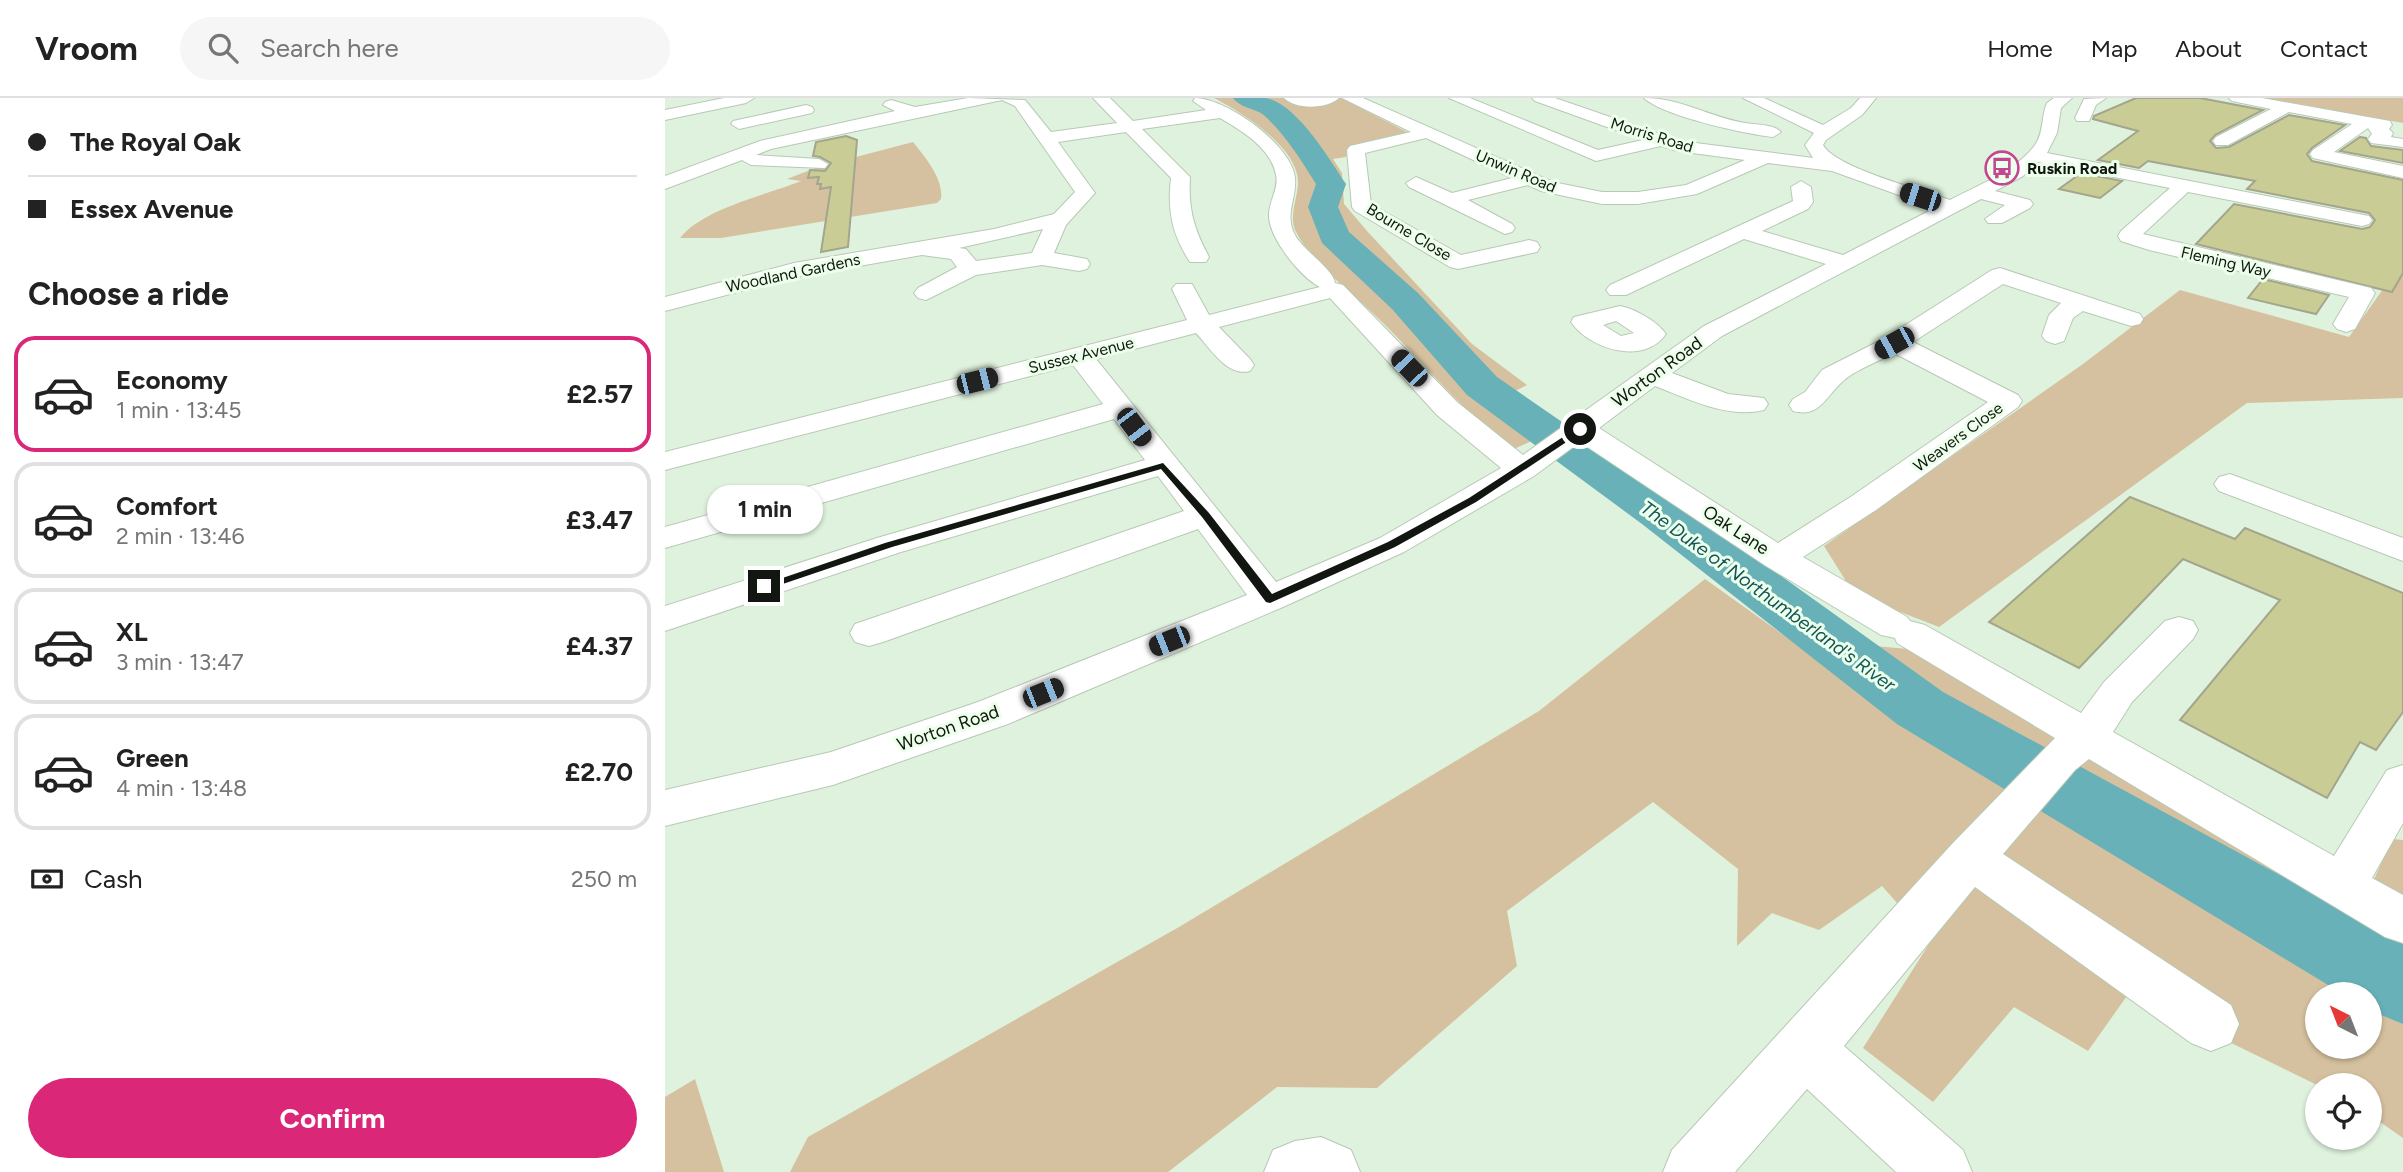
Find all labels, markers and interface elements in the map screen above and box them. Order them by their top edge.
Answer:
search box [180,17,670,80]
text: Vroom [35,29,138,68]
icon: search [204,29,242,67]
text: Search here [260,32,399,64]
text: Home [1987,34,2053,63]
text: Map [2091,34,2137,63]
text: About [2175,34,2242,63]
text: Contact [2280,34,2368,63]
street label: Morris Road [1608,113,1696,157]
text: The Royal Oak [70,126,241,158]
street label: Unwin Road [1473,145,1559,197]
bus stop icon: Ruskin Road [1983,149,2021,187]
place label: Ruskin Road [2027,159,2117,178]
car [1897,181,1944,213]
text: Essex Avenue [70,193,233,225]
street label: Bourne Close [1363,199,1455,265]
street label: Fleming Way [2179,242,2273,282]
street label: Woodland Gardens [724,249,862,297]
text: Choose a ride [28,275,229,313]
car [1871,324,1918,362]
street label: Worton Road [1608,332,1706,412]
street label: Sussex Avenue [1026,333,1136,377]
car [1387,346,1432,390]
icon: car [32,363,95,426]
text: Economy [116,364,228,396]
car [955,366,1000,396]
text: £2.57 [566,378,633,410]
text: 1 min · 13:45 [116,396,241,424]
street label: Weavers Close [1910,398,2007,476]
car [1113,404,1156,450]
route start [1564,413,1596,445]
callout: 1 min [706,484,822,533]
icon: car [32,489,95,552]
text: Comfort [116,490,218,522]
text: 1 min [738,495,792,523]
water label: The Duke of Northumberland's River [1636,496,1900,696]
street label: Oak Lane [1699,500,1773,560]
text: £3.47 [566,504,633,536]
text: 2 min · 13:46 [116,522,245,550]
route end [748,570,780,602]
icon: car [32,615,95,678]
text: XL [116,616,148,648]
car [1146,623,1193,659]
text: £4.37 [566,630,633,662]
text: 3 min · 13:47 [116,648,244,676]
car [1020,675,1067,711]
street label: Worton Road [894,700,1002,756]
icon: car [32,741,95,804]
text: Green [116,742,189,774]
text: £2.70 [565,756,633,788]
text: 4 min · 13:48 [116,774,247,802]
icon: cash [28,860,66,898]
text: Cash [84,863,143,895]
text: 250 m [571,865,637,893]
north arrow [2305,982,2382,1059]
map controls [2305,982,2382,1150]
button: locate [2305,1073,2382,1150]
button: Confirm [28,1078,637,1158]

